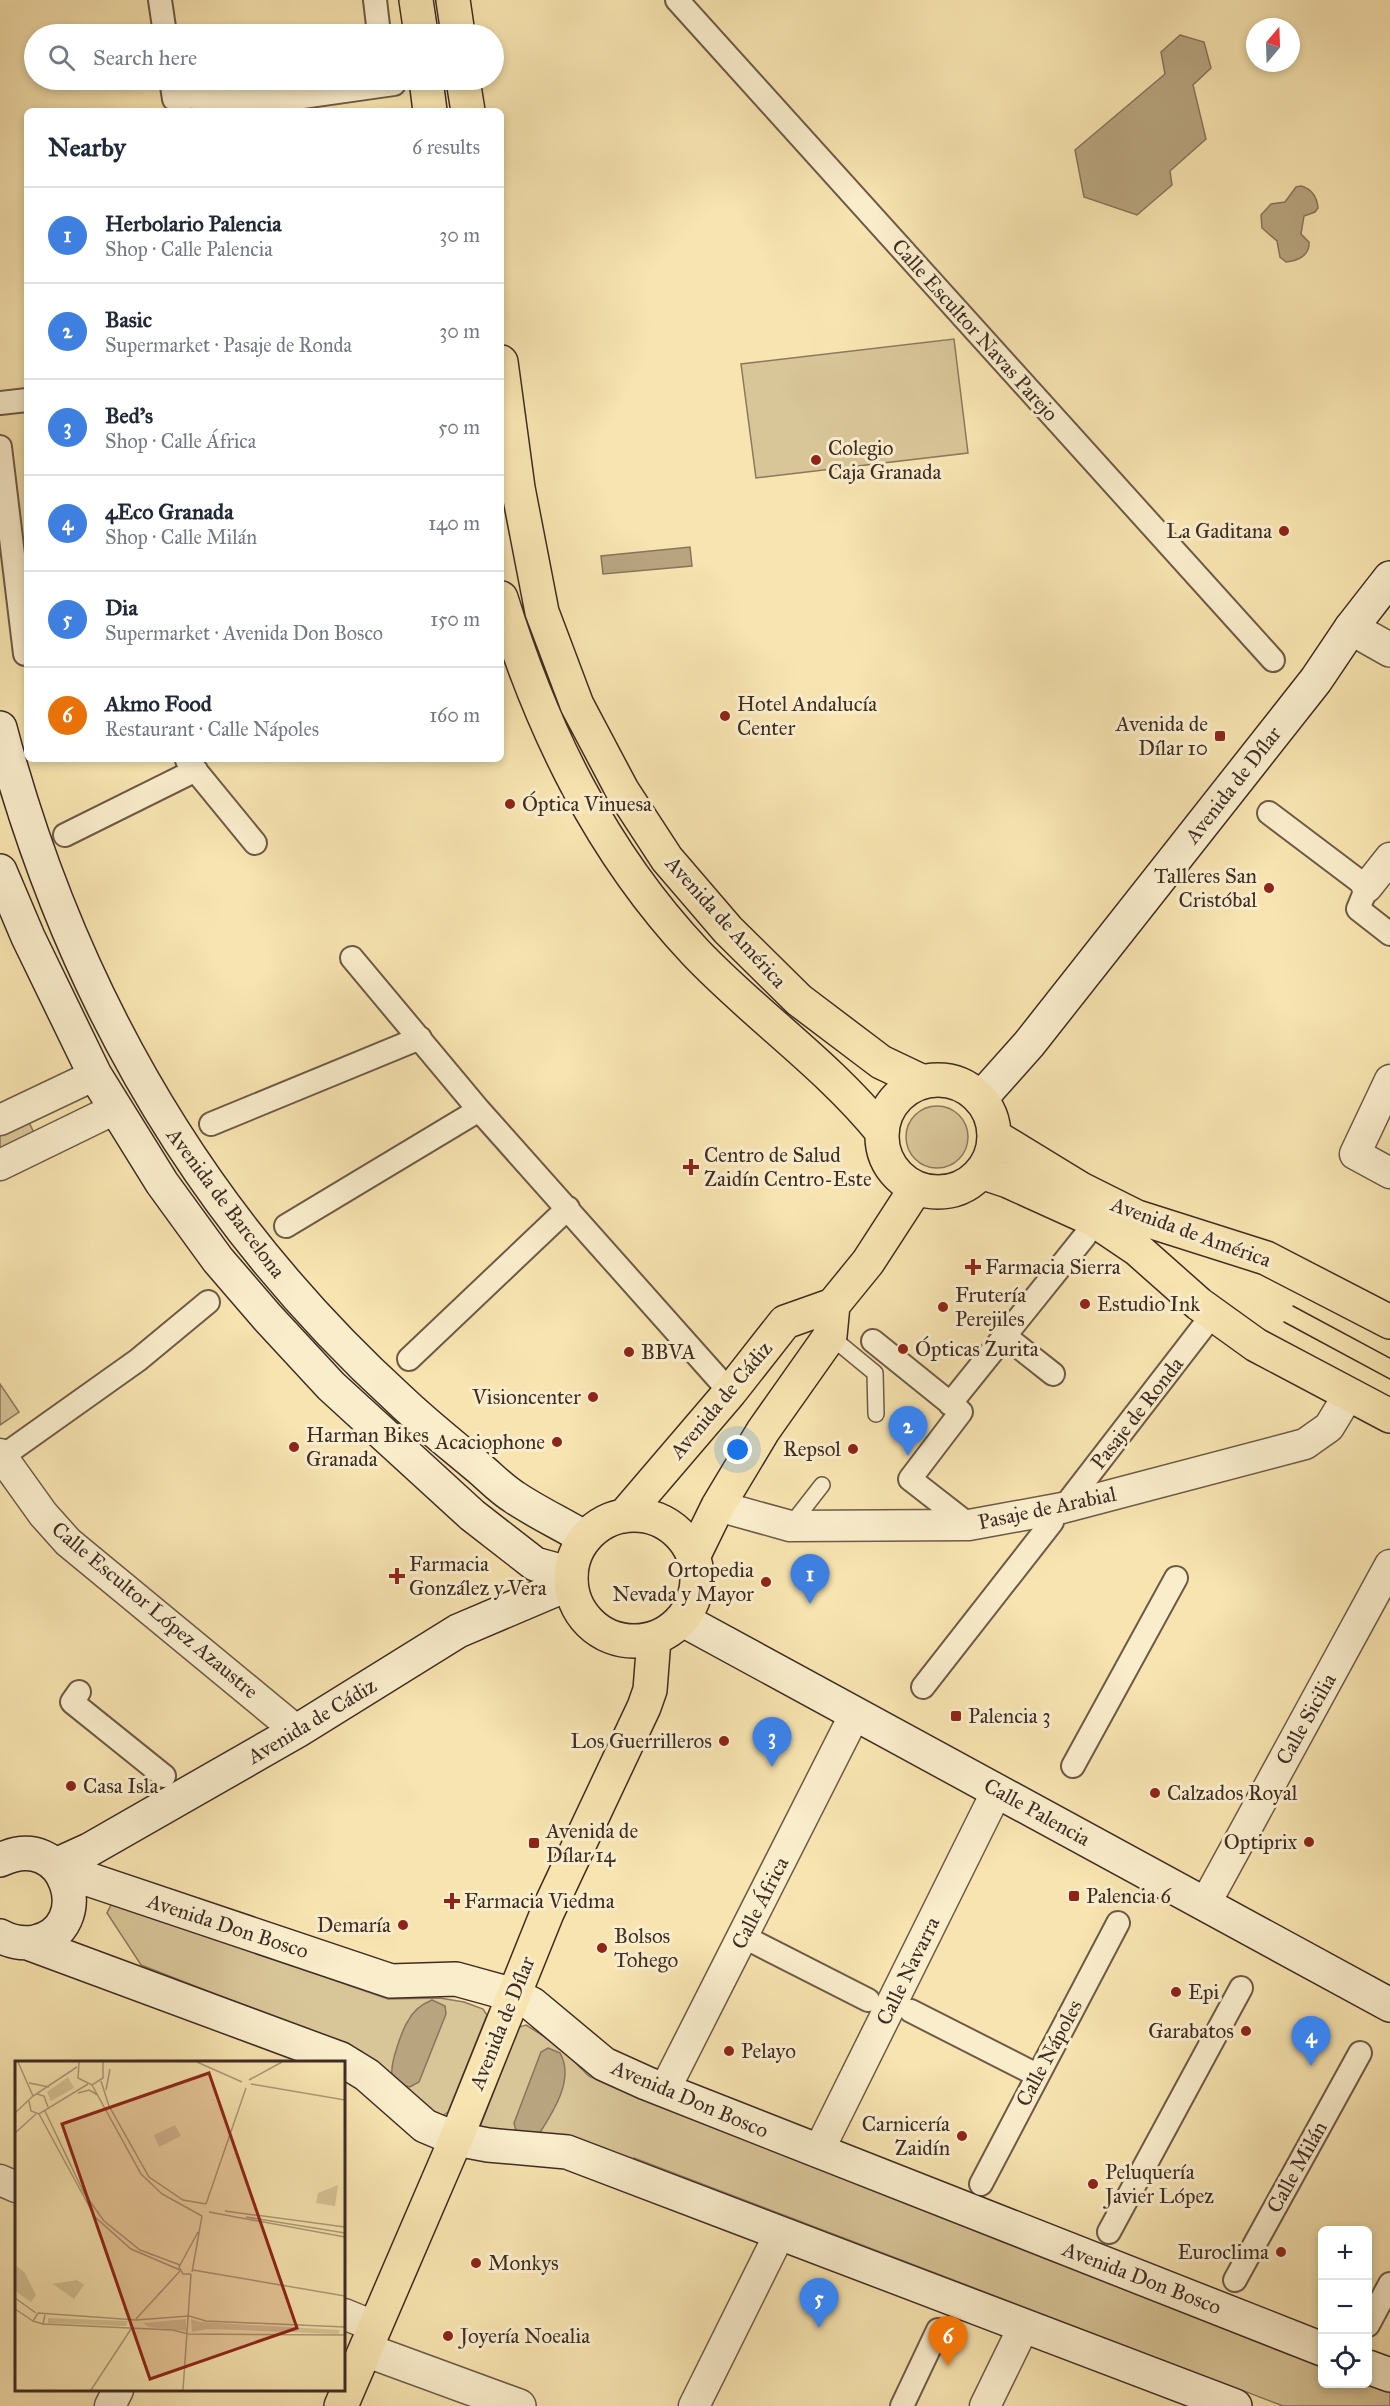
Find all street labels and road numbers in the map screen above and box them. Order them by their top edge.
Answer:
street label: Calle Escultor Navas Parejo [886,233,1064,427]
street label: Avenida de Dílar [1179,721,1287,850]
street label: Avenida de América [659,850,792,993]
street label: Avenida de Barcelona [160,1122,291,1283]
street label: Avenida de América [1106,1191,1275,1273]
street label: Avenida de Cádiz [664,1336,778,1465]
street label: Pasaje de Ronda [1085,1352,1189,1474]
street label: Pasaje de Arabial [976,1481,1119,1535]
street label: Calle Escultor López Azaustre [46,1516,264,1704]
street label: Calle Sicilia [1270,1669,1342,1769]
street label: Avenida de Cádiz [242,1672,381,1770]
street label: Calle Palencia [979,1772,1095,1852]
street label: Calle África [726,1852,794,1954]
street label: Avenida Don Bosco [143,1887,312,1964]
street label: Calle Navarra [871,1912,945,2029]
street label: Avenida de Dílar [463,1952,541,2094]
street label: Calle Nápoles [1010,1995,1088,2111]
street label: Avenida Don Bosco [607,2054,773,2144]
street label: Calle Milán [1261,2116,1333,2218]
street label: Avenida Don Bosco [1058,2235,1225,2320]

